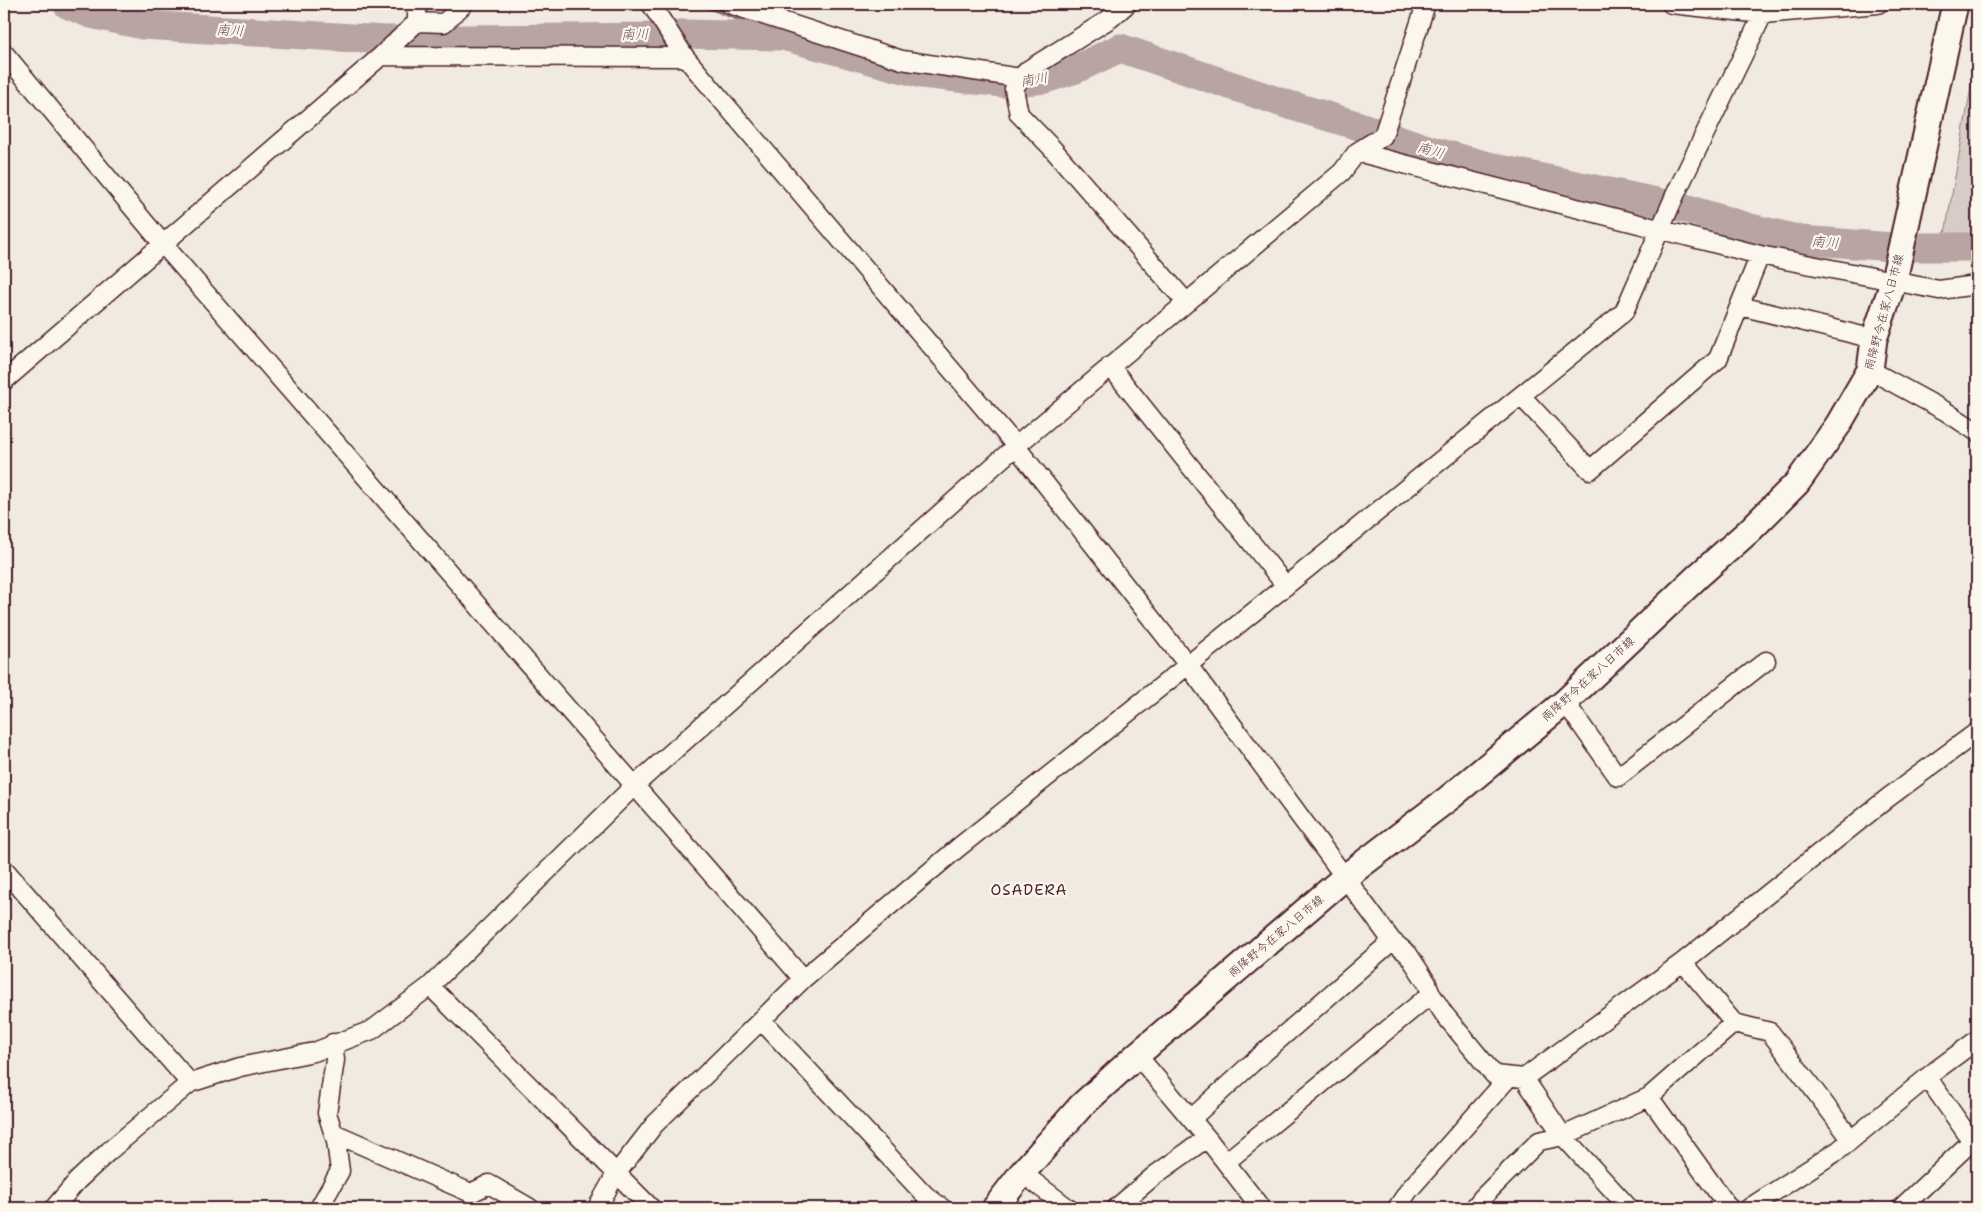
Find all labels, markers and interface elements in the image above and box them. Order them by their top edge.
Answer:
water label: 南川 [216,20,244,40]
water label: 南川 [621,25,649,43]
water label: 南川 [1019,68,1049,90]
water label: 南川 [1415,137,1447,163]
water label: 南川 [1810,232,1840,252]
street label: 雨降野今在家八日市線 [1861,252,1907,372]
street label: 雨降野今在家八日市線 [1538,633,1638,725]
district label: OSADERA [991,880,1067,900]
street label: 雨降野今在家八日市線 [1225,891,1327,981]

